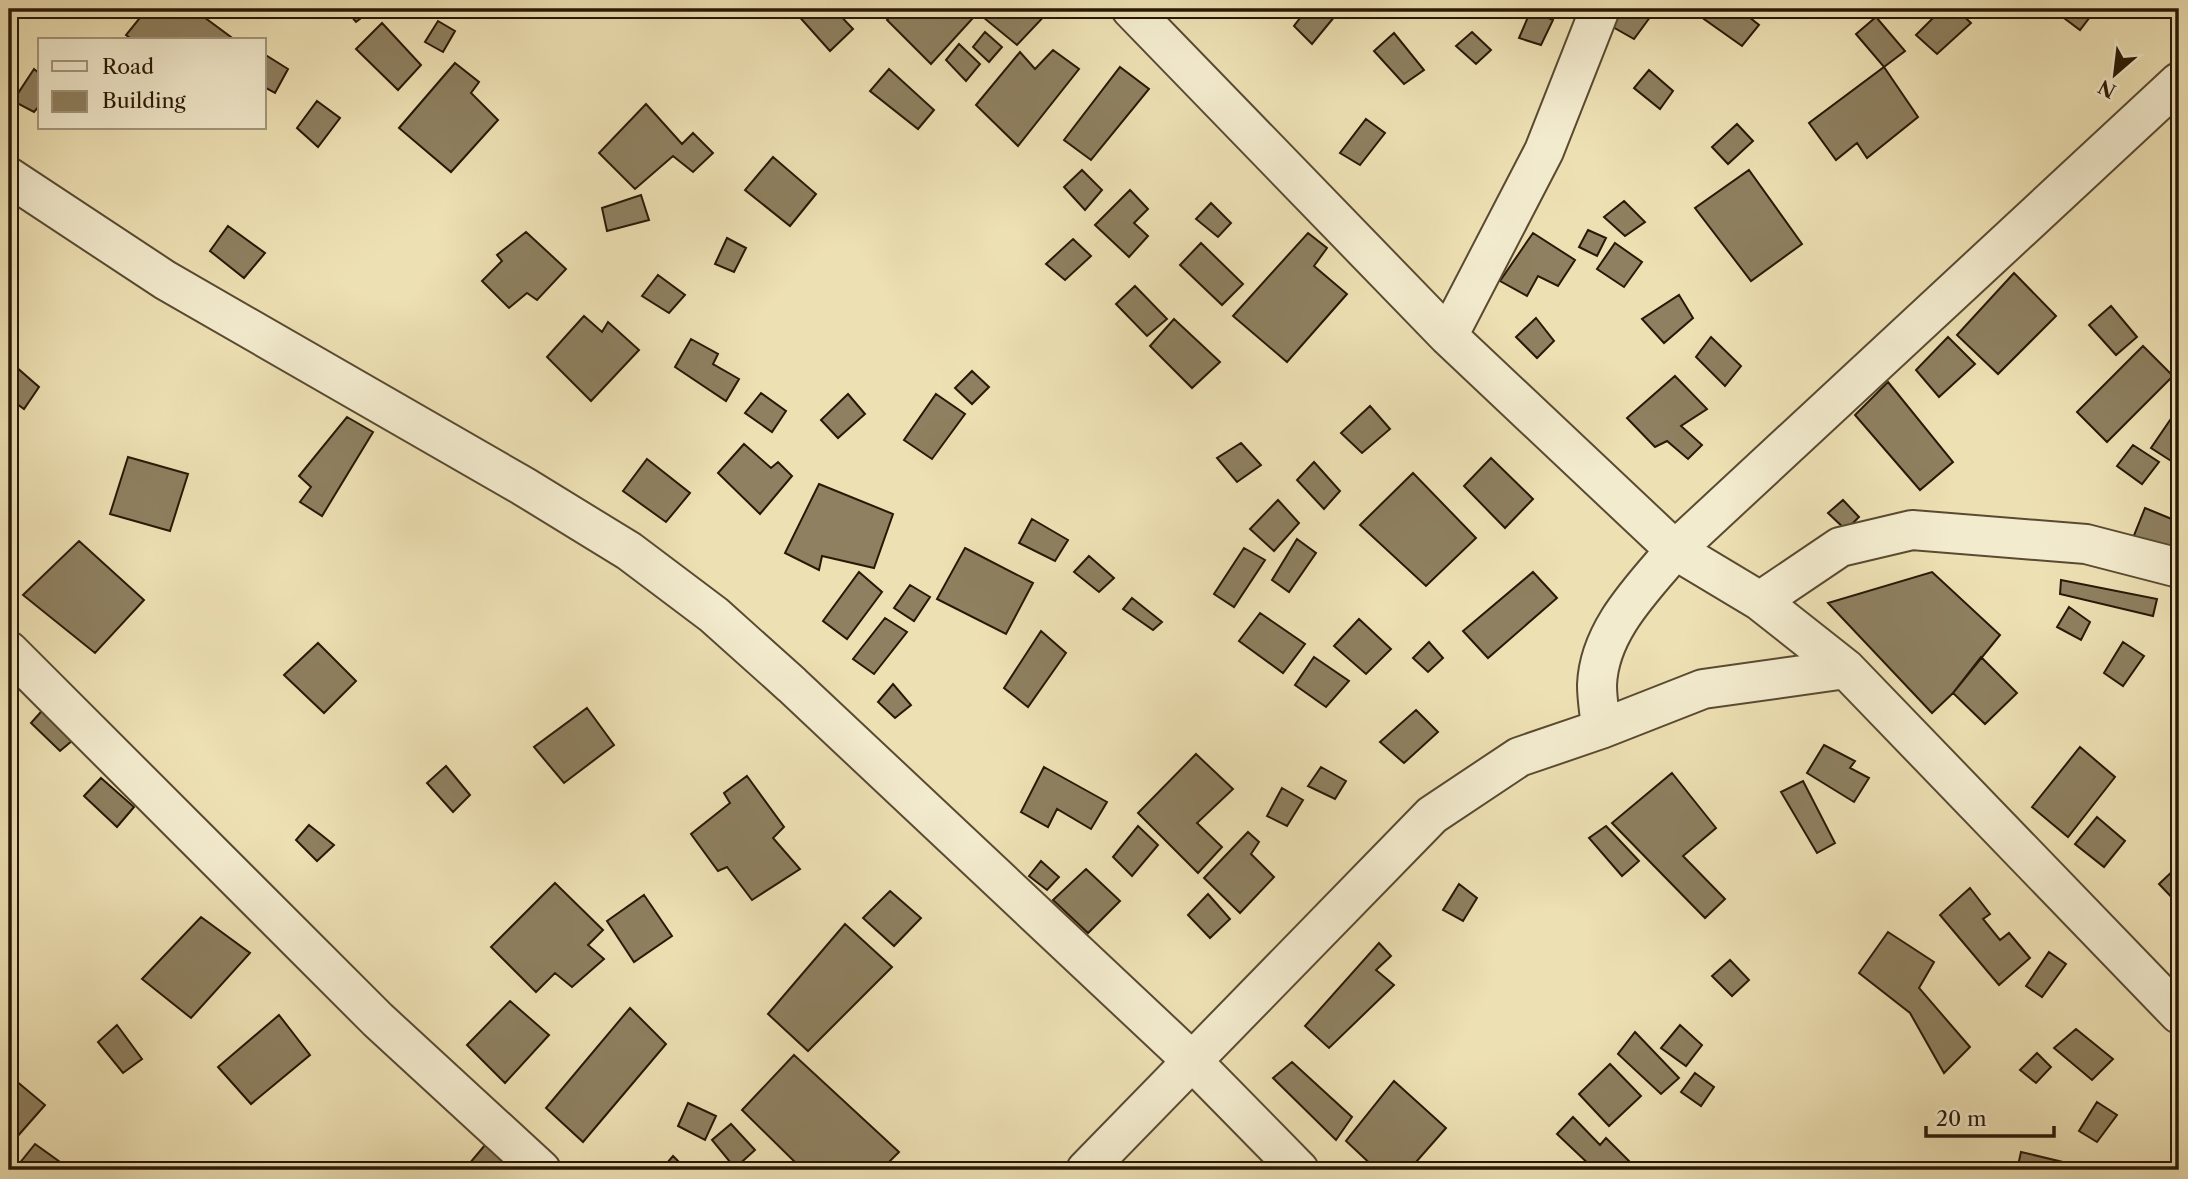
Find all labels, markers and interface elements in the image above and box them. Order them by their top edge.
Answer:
legend [38,38,266,130]
north arrow [2080,38,2150,108]
text: Road [102,54,154,79]
text: N [2095,75,2120,103]
text: Building [102,88,187,113]
scale bar [1926,1095,2053,1139]
text: 20 m [1936,1106,1987,1131]

